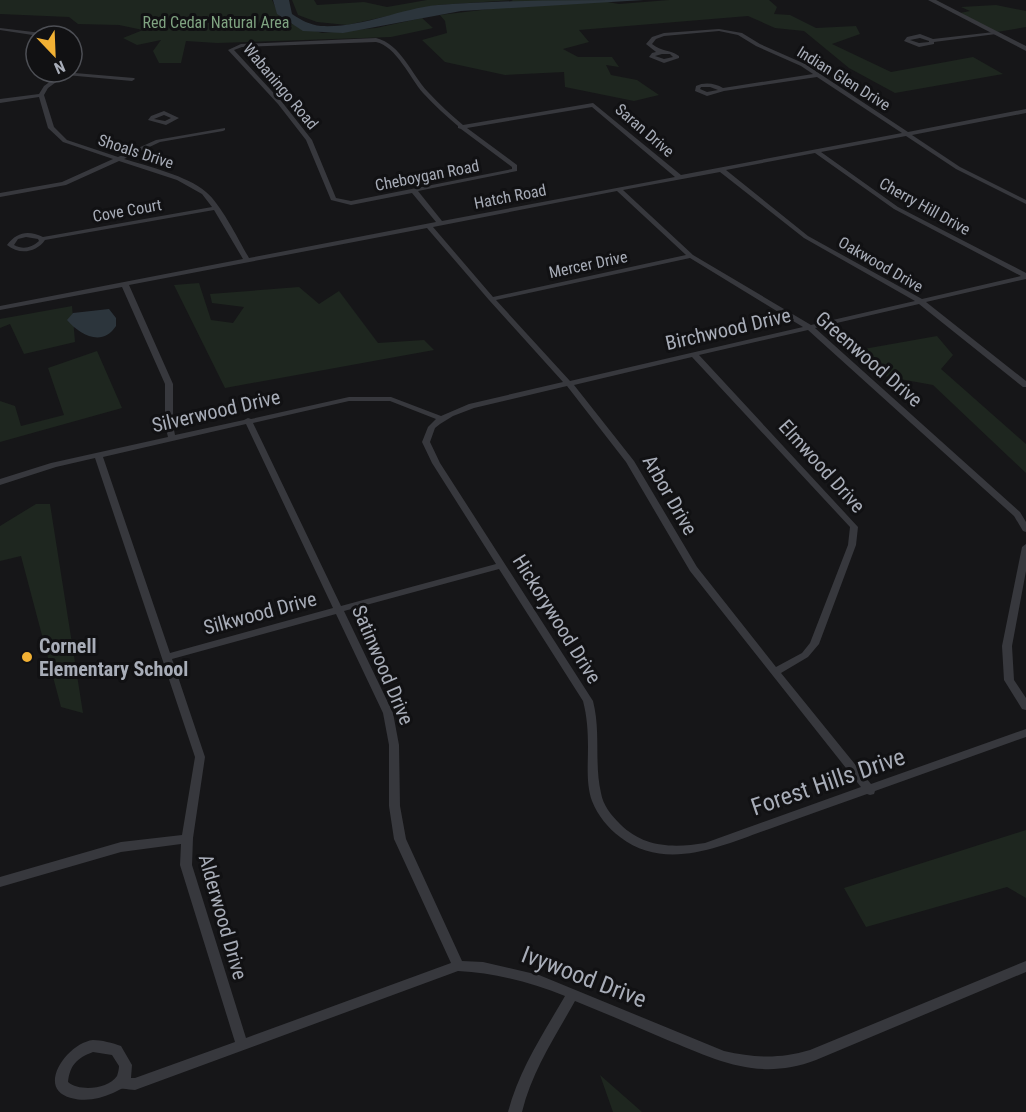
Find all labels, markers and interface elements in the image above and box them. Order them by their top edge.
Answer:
park label: Red Cedar Natural Area [142,13,290,32]
north arrow [24,24,84,84]
street label: Wabaningo Road [239,40,322,133]
street label: Indian Glen Drive [794,42,894,115]
text: N [51,57,68,78]
street label: Saran Drive [611,100,678,161]
street label: Shoals Drive [96,130,176,173]
street label: Cheboygan Road [373,156,481,195]
street label: Cherry Hill Drive [876,174,974,239]
street label: Hatch Road [472,180,548,213]
street label: Cove Court [91,195,163,226]
street label: Oakwood Drive [835,233,926,296]
street label: Mercer Drive [547,247,629,282]
street label: Birchwood Drive [663,303,793,355]
street label: Greenwood Drive [811,306,927,412]
street label: Silverwood Drive [149,385,283,437]
street label: Elmwood Drive [774,414,870,518]
street label: Arbor Drive [638,451,702,539]
street label: Hickorywood Drive [508,550,606,688]
street label: Silkwood Drive [201,586,319,640]
street label: Satinwood Drive [347,602,419,728]
place label: Cornell Elementary School [39,634,188,681]
marker: Cornell Elementary School [20,650,34,664]
street label: Forest Hills Drive [747,743,909,821]
street label: Alderwood Drive [194,852,252,982]
street label: Ivywood Drive [518,940,650,1014]

